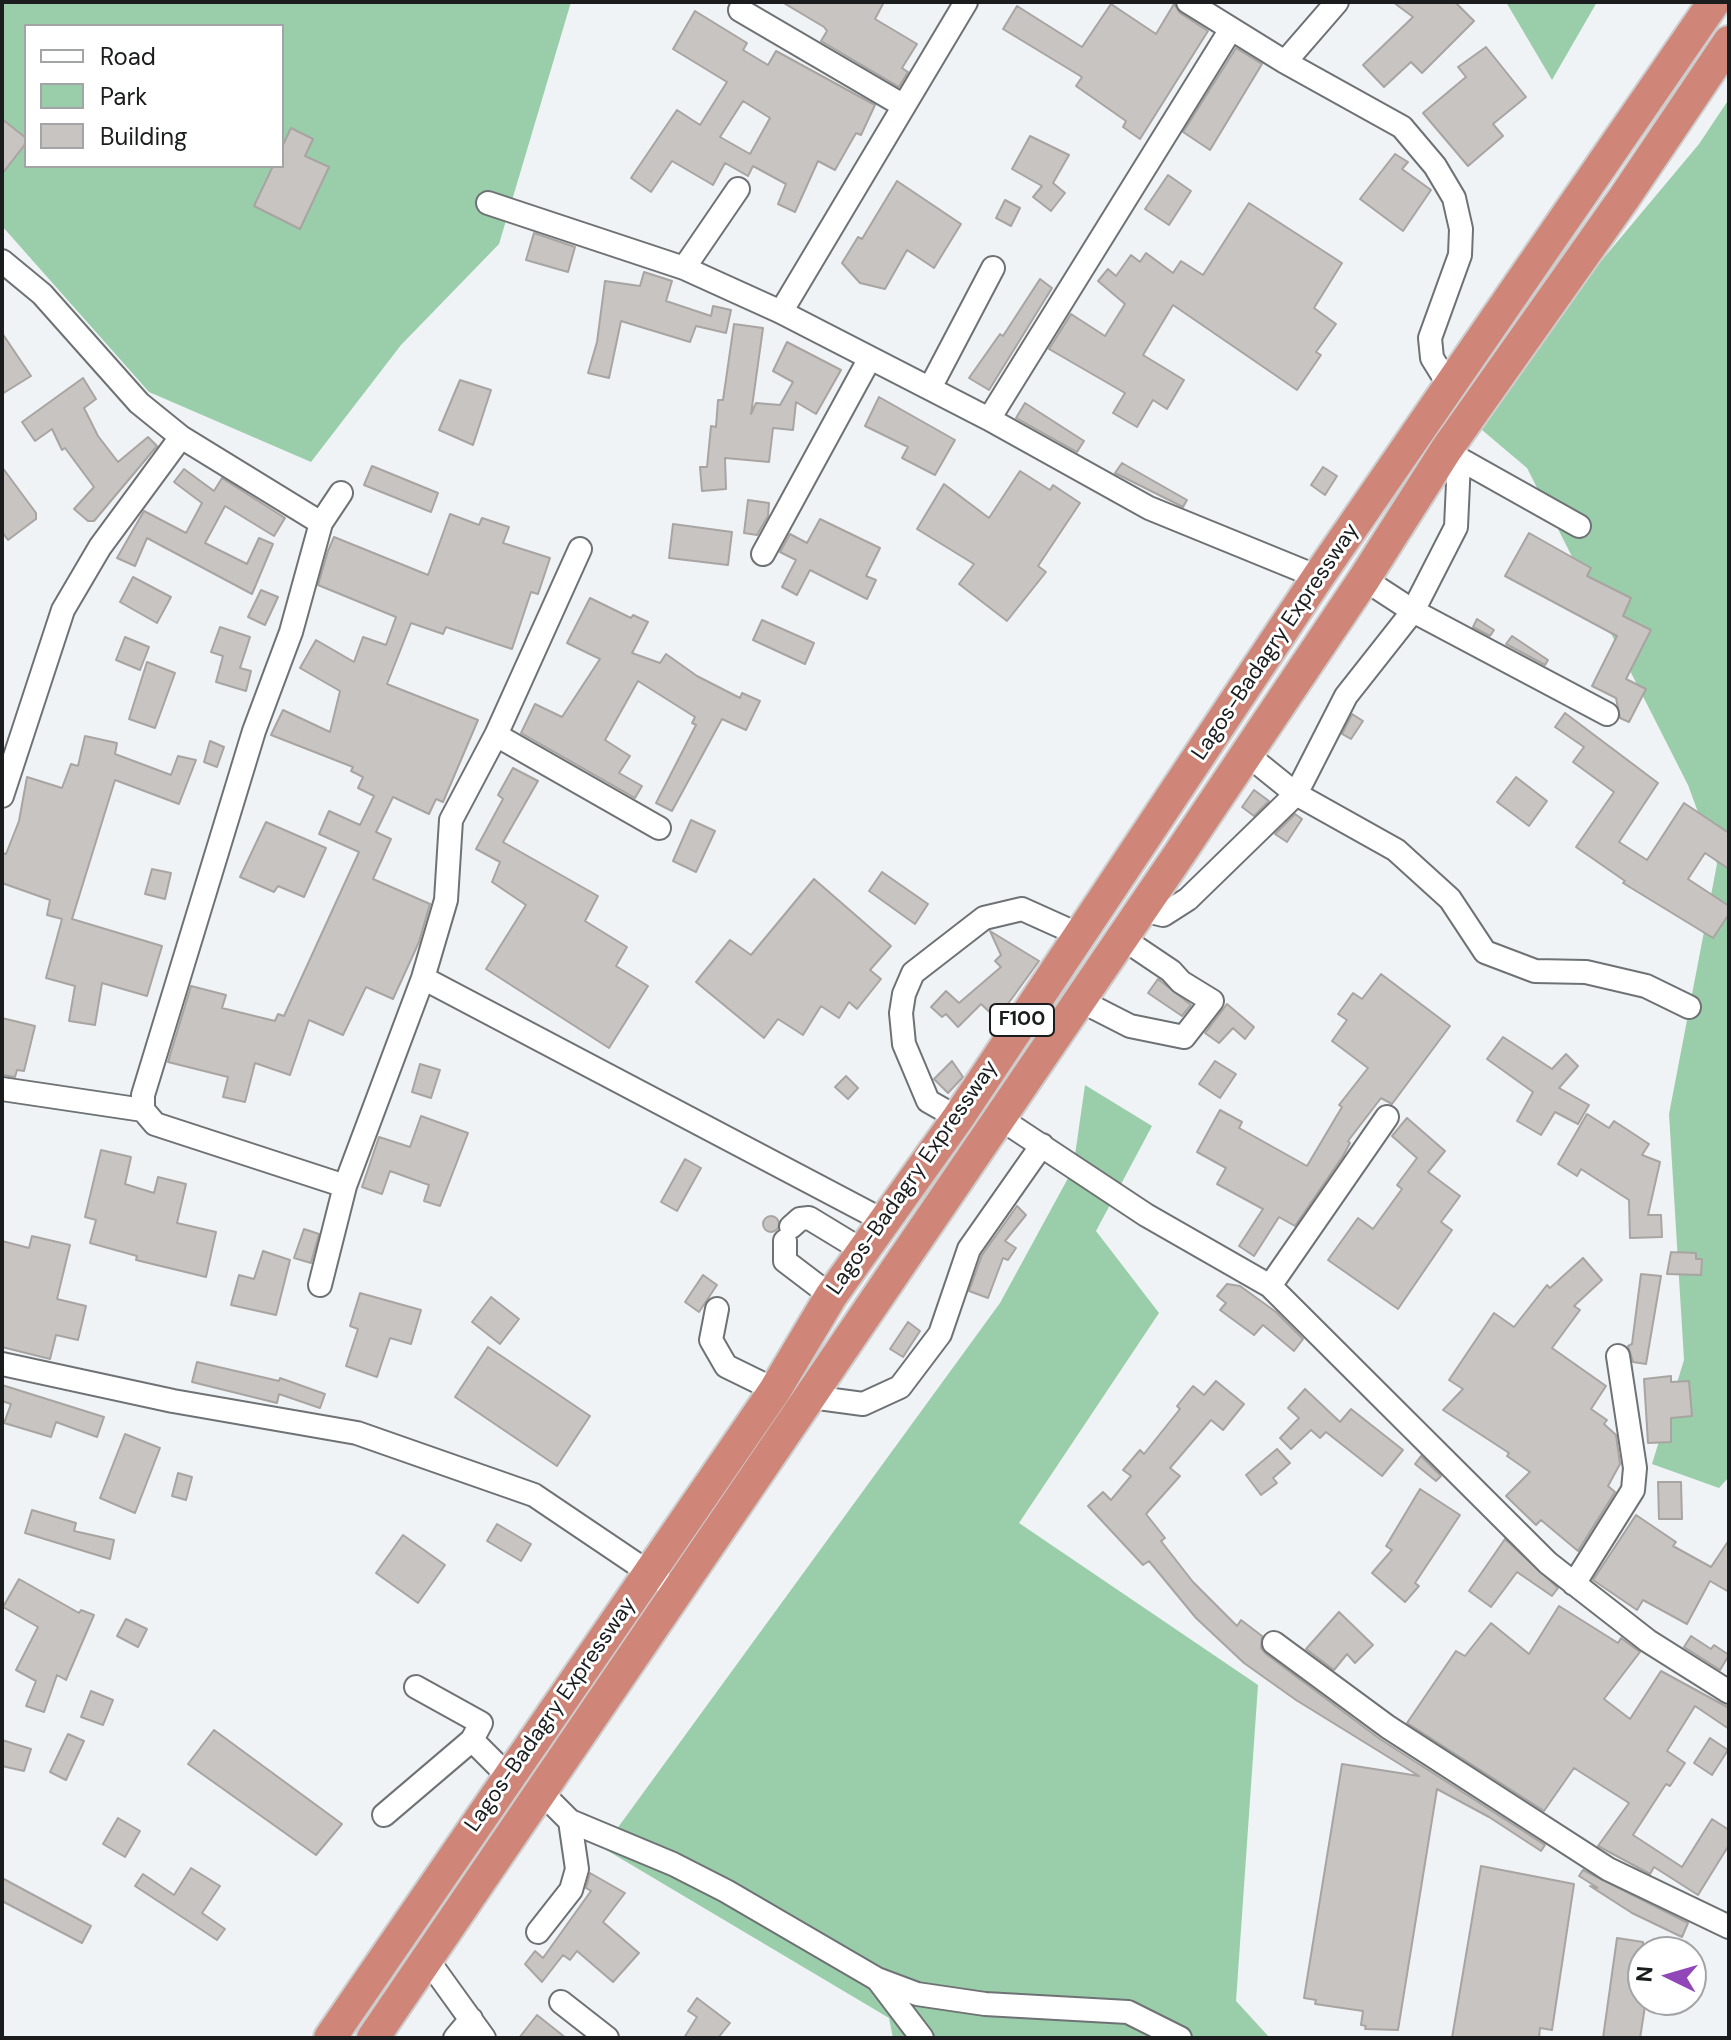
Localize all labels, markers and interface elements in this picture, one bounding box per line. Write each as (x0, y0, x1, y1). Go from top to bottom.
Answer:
legend (24, 24, 284, 168)
text: Road (100, 41, 156, 72)
text: Park (100, 81, 147, 112)
text: Building (100, 121, 187, 152)
street label: Lagos-Badagry Expressway (1187, 518, 1365, 766)
road number: F100 (990, 1004, 1054, 1036)
street label: Lagos-Badagry Expressway (822, 1056, 1004, 1300)
street label: Lagos-Badagry Expressway (460, 1593, 642, 1837)
north arrow (1627, 1936, 1707, 2016)
text: N (1629, 1965, 1660, 1983)

